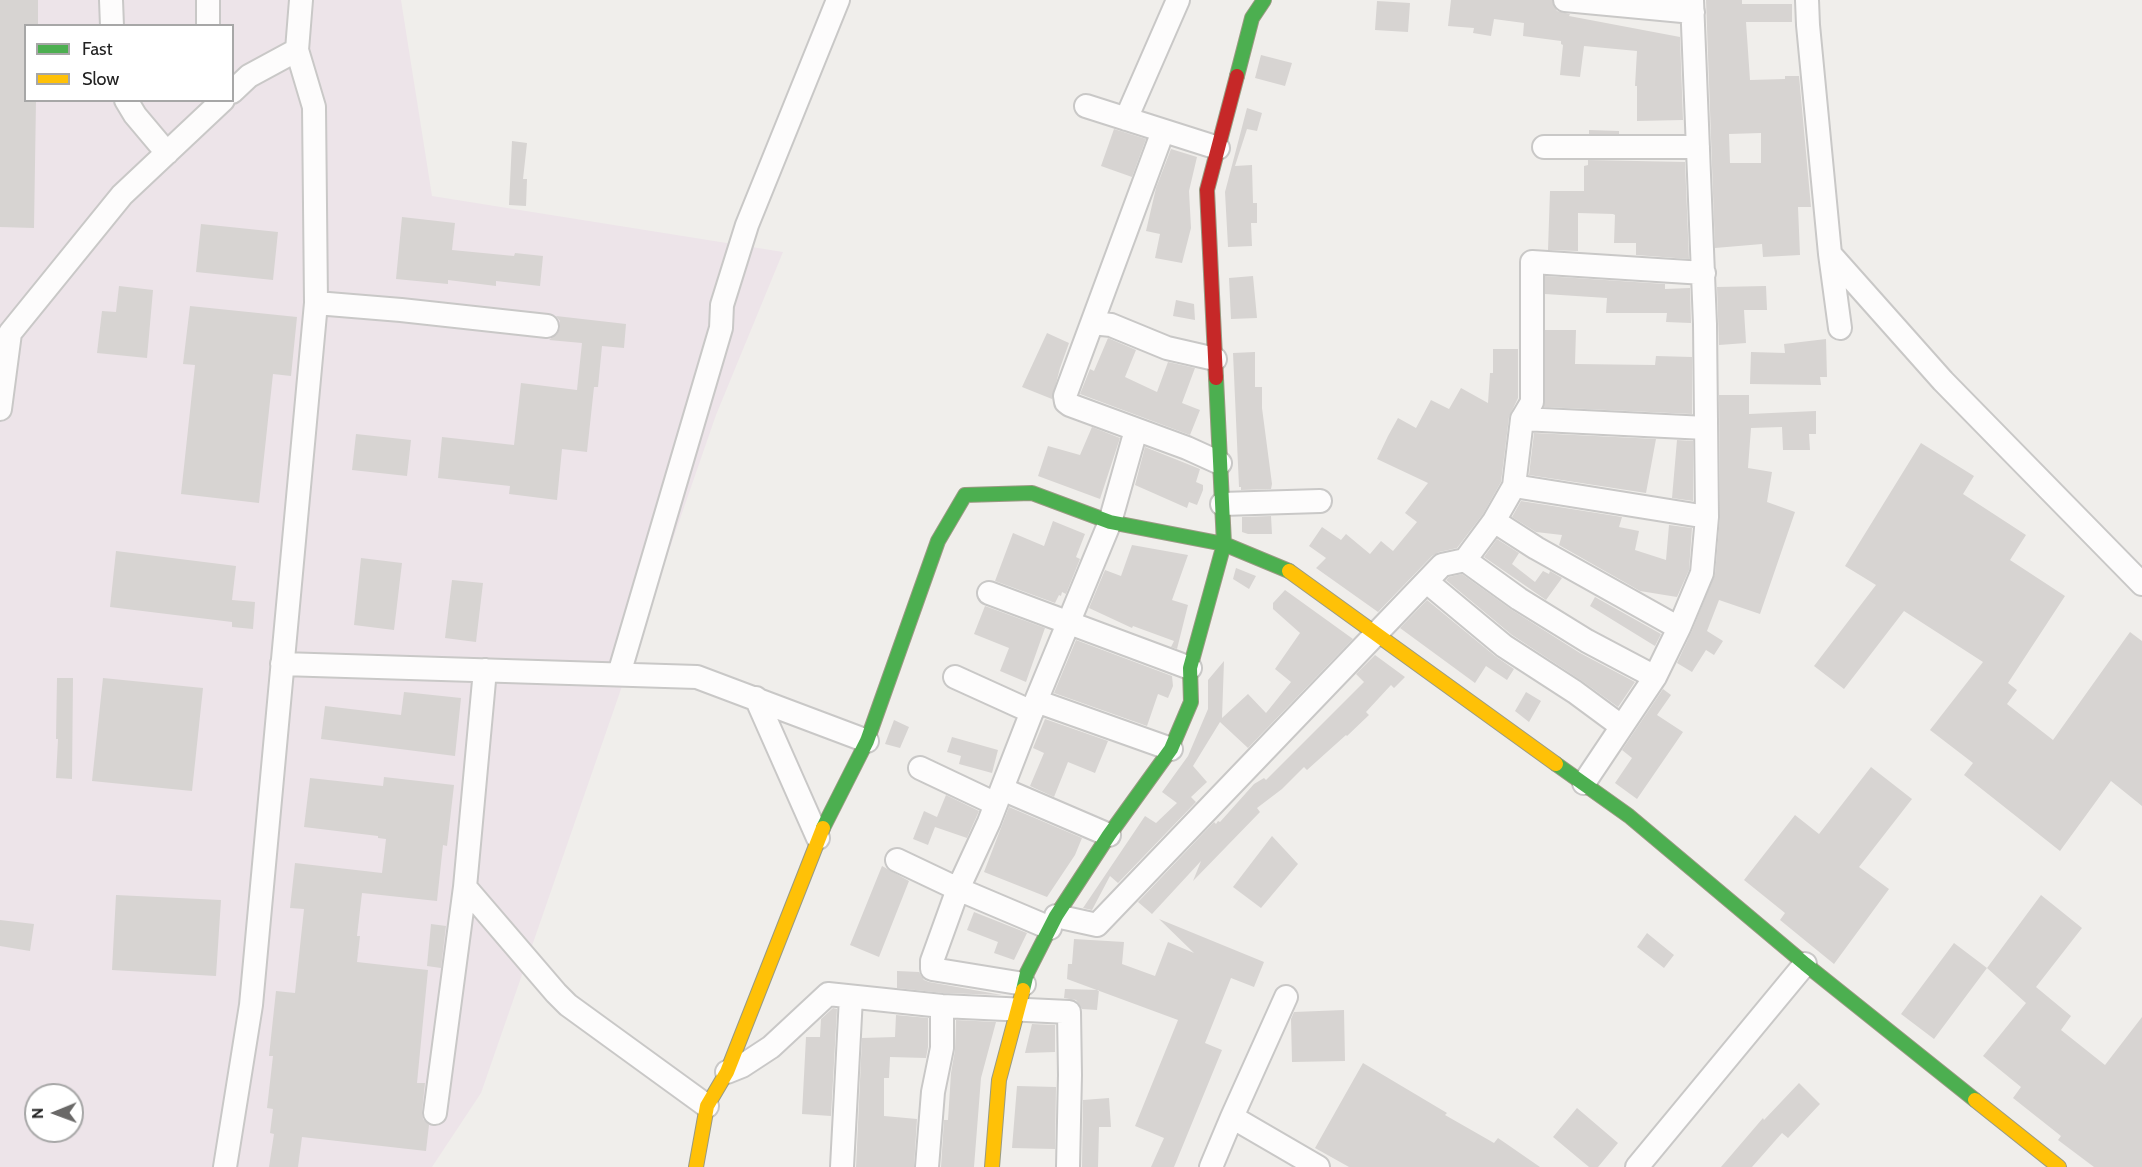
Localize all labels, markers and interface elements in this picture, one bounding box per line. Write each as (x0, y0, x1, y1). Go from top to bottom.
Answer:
legend (24, 24, 234, 102)
text: Fast (82, 38, 113, 60)
text: Slow (82, 68, 119, 90)
north arrow (24, 1083, 84, 1143)
text: N (28, 1107, 47, 1119)

